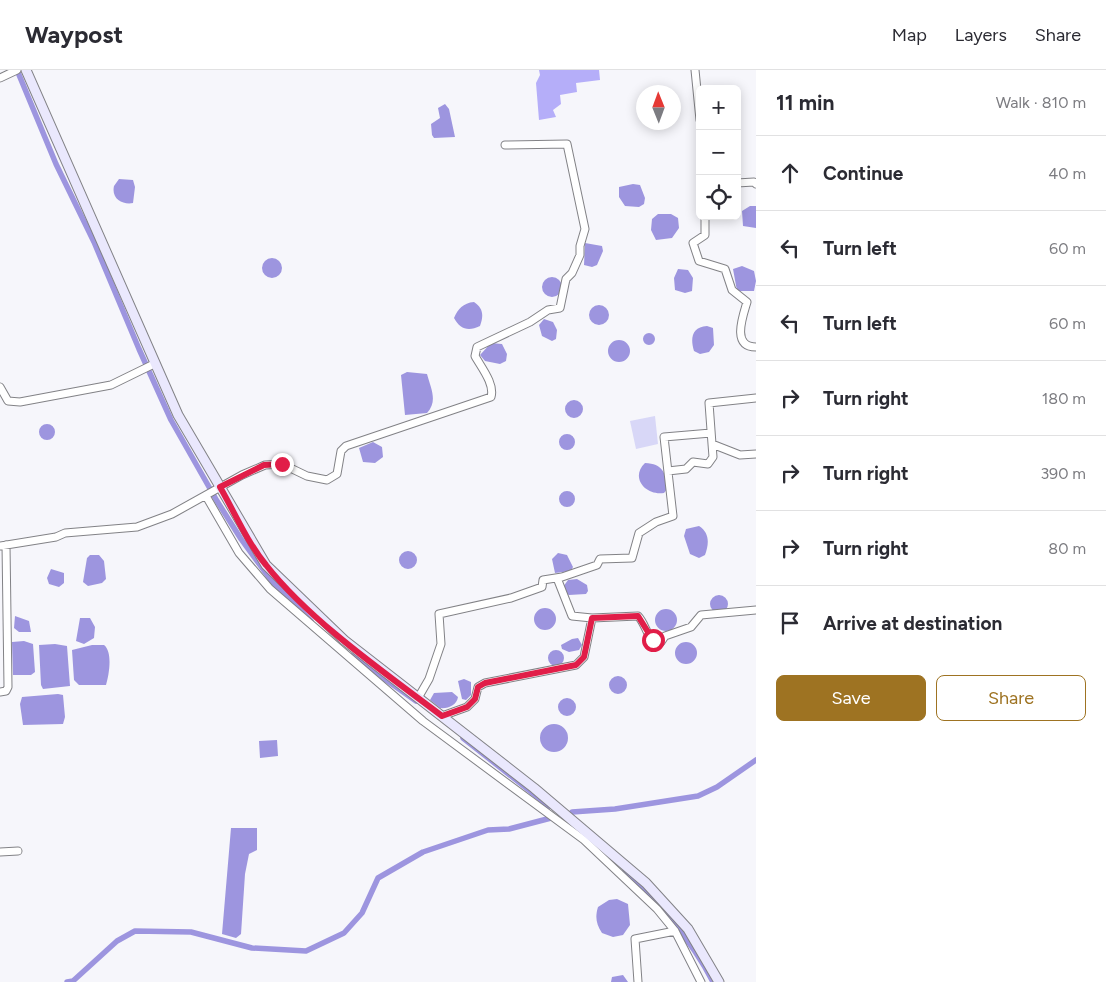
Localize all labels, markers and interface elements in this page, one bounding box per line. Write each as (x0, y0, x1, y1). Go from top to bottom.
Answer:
text: Waypost (25, 20, 123, 49)
text: Map (892, 24, 927, 46)
text: Layers (955, 24, 1007, 46)
text: Share (1035, 24, 1081, 46)
north arrow (636, 85, 681, 130)
map controls (696, 85, 741, 220)
button: + (696, 85, 741, 130)
text: 11 min (776, 90, 834, 115)
text: Walk · 810 m (996, 93, 1086, 112)
button: − (696, 130, 741, 175)
icon: ahead (776, 159, 804, 187)
text: Continue (823, 162, 903, 185)
text: 40 m (1048, 164, 1086, 183)
button: locate (696, 175, 741, 220)
icon: left (776, 234, 804, 262)
text: Turn left (823, 237, 897, 260)
text: 60 m (1049, 239, 1086, 258)
icon: left (776, 309, 804, 337)
text: Turn left (823, 312, 897, 335)
text: 60 m (1049, 314, 1086, 333)
icon: right (776, 384, 804, 412)
text: Turn right (823, 387, 909, 410)
text: 180 m (1042, 389, 1086, 408)
route end (271, 453, 294, 476)
icon: right (776, 459, 804, 487)
text: Turn right (823, 462, 909, 485)
text: 390 m (1040, 464, 1086, 483)
icon: right (776, 534, 804, 562)
text: Turn right (823, 537, 909, 560)
text: 80 m (1048, 539, 1086, 558)
icon: arrive (776, 609, 804, 637)
text: Arrive at destination (823, 612, 1002, 635)
route start (642, 629, 665, 652)
button: Save (776, 675, 926, 721)
button: Share (936, 675, 1086, 721)

